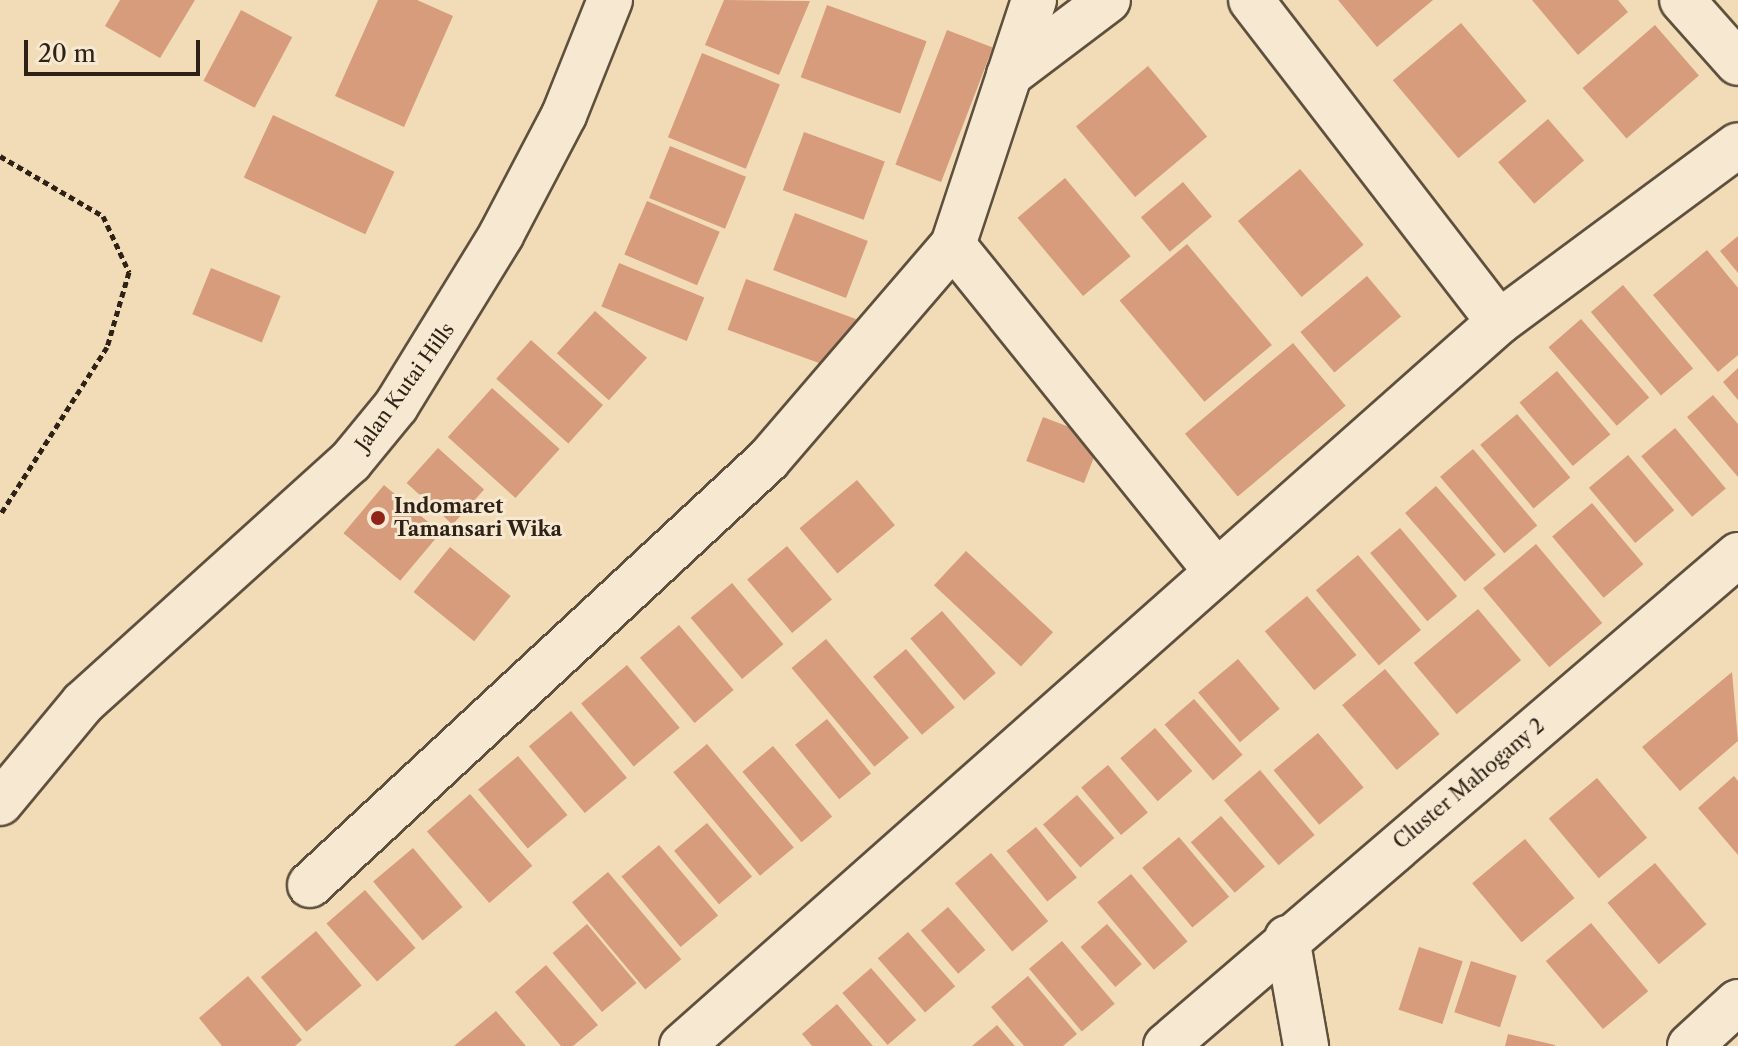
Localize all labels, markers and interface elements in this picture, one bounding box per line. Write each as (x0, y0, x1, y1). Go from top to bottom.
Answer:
scale bar (28, 24, 204, 74)
text: 20 m (38, 39, 96, 68)
street label: Jalan Kutai Hills (350, 318, 460, 456)
place label: Indomaret Tamansari Wika (394, 494, 563, 541)
marker: Indomaret Tamansari Wika (369, 509, 387, 527)
street label: Cluster Mahogany 2 (1388, 714, 1550, 854)

